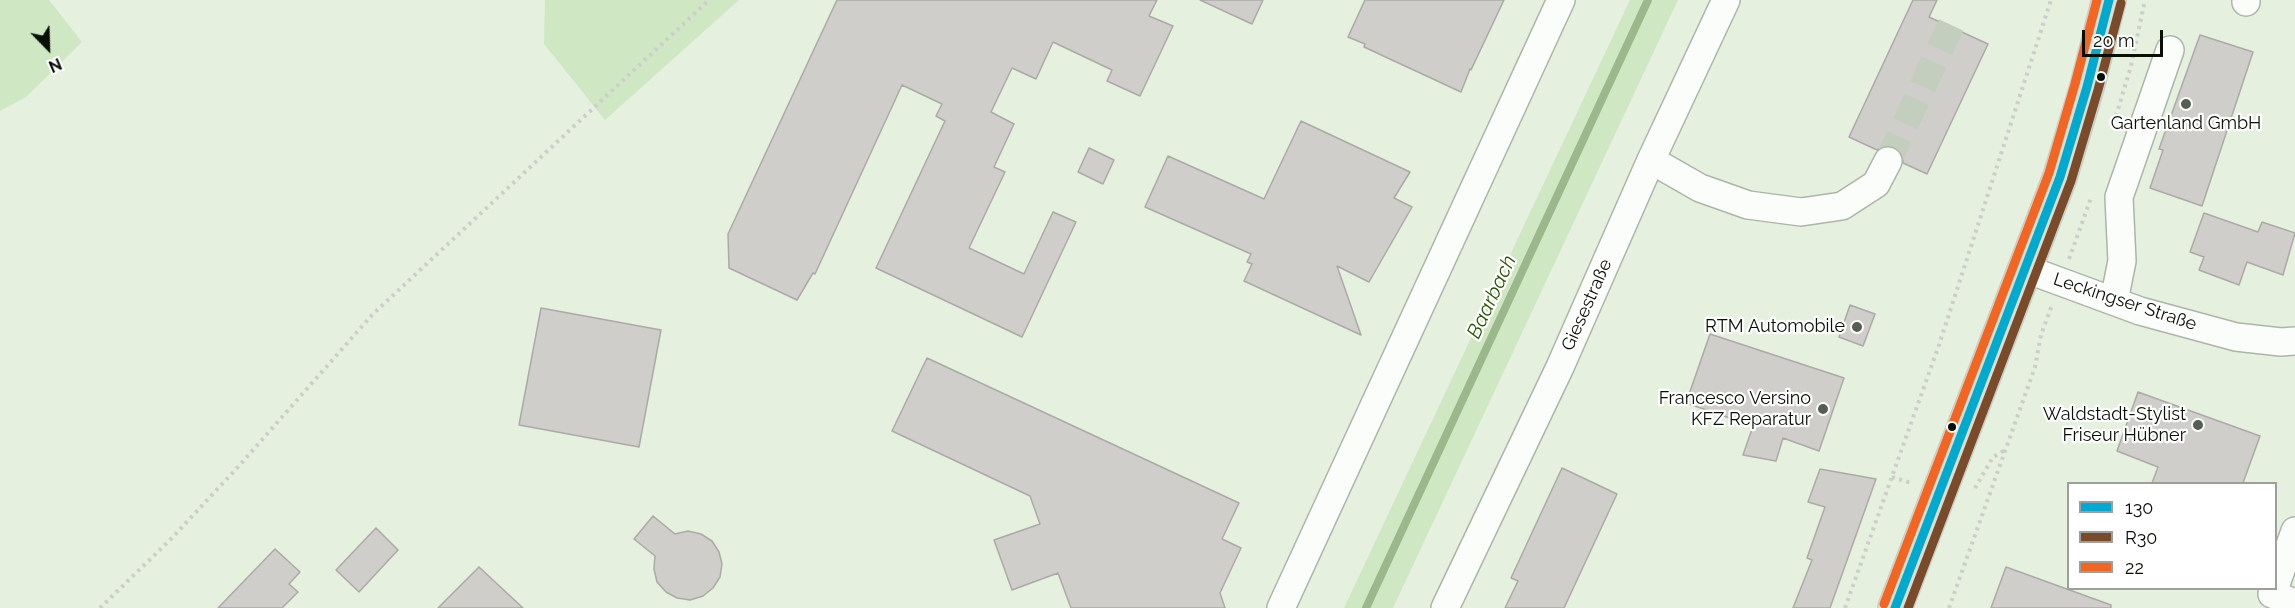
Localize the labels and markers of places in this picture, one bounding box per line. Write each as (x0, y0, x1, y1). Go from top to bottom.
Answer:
unlabelled marker (2095, 71, 2107, 83)
marker: Gartenland GmbH (2179, 97, 2193, 111)
place label: Gartenland GmbH (2111, 113, 2261, 135)
place label: RTM Automobile (1705, 316, 1845, 338)
marker: RTM Automobile (1850, 320, 1864, 334)
place label: Francesco Versino KFZ Reparatur (1659, 388, 1811, 430)
marker: Francesco Versino KFZ Reparatur (1816, 402, 1830, 416)
place label: Waldstadt-Stylist Friseur Hübner (2043, 404, 2186, 446)
marker: Waldstadt-Stylist Friseur Hübner (2191, 418, 2205, 432)
unlabelled marker (1946, 421, 1958, 433)

